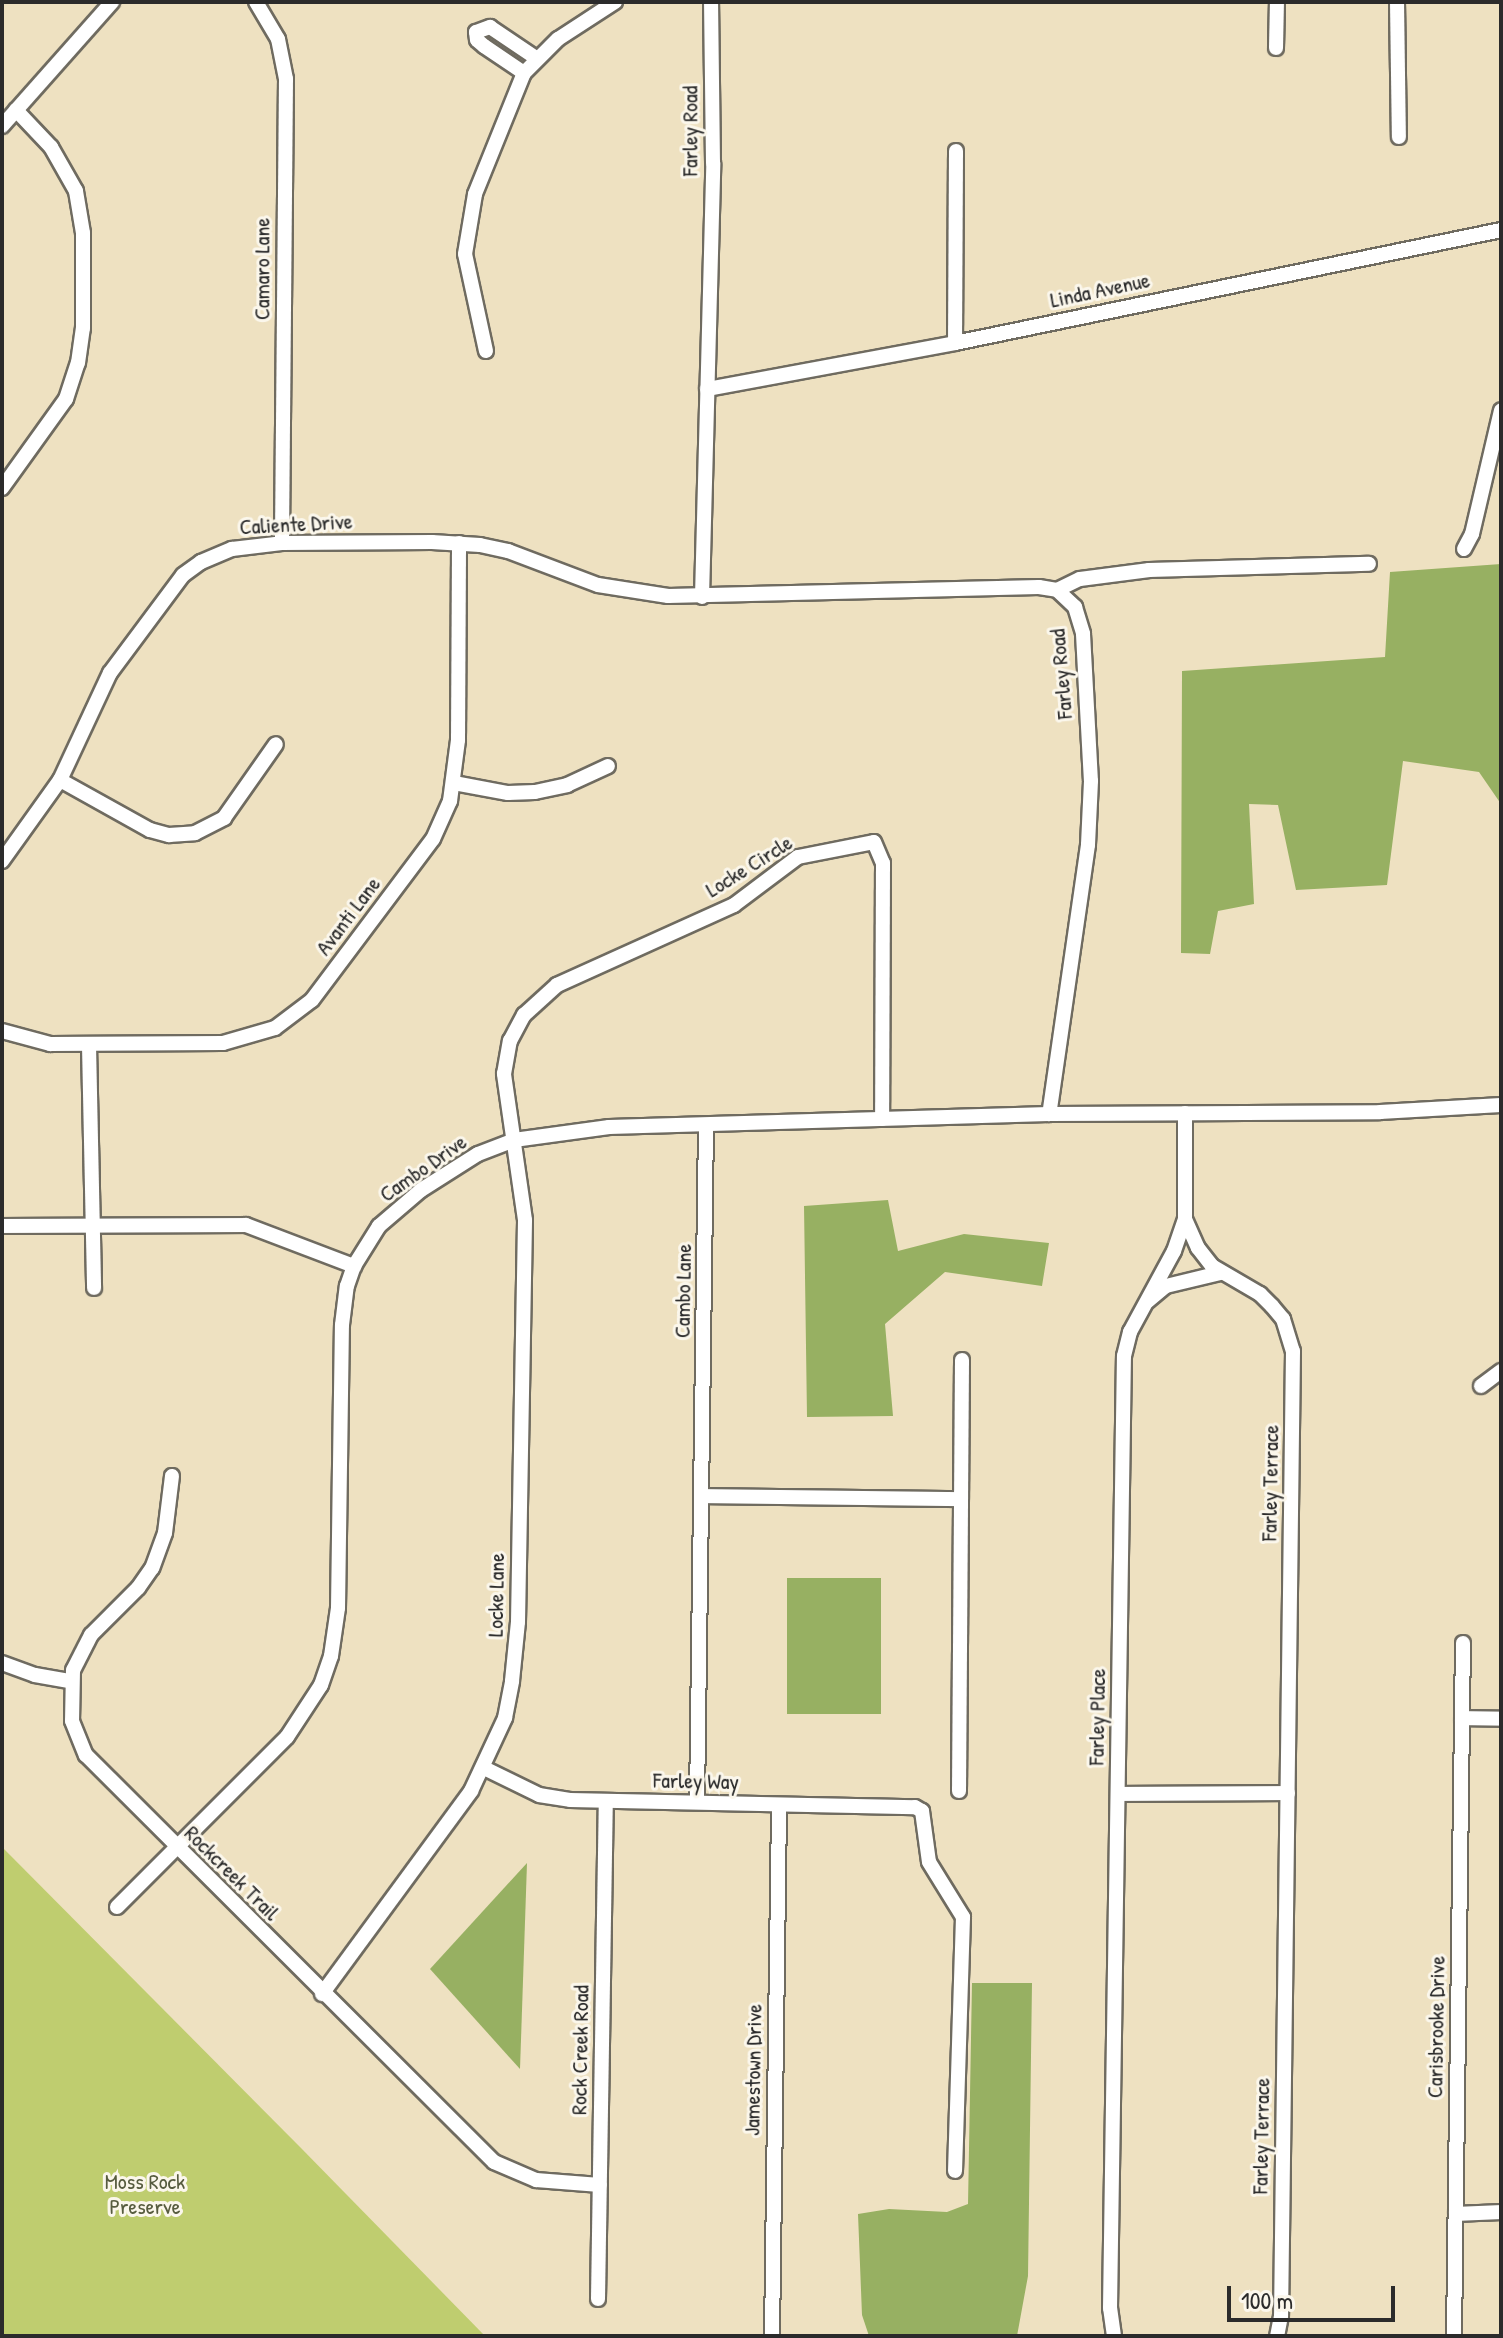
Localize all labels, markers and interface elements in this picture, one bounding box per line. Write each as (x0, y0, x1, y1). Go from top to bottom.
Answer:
street label: Farley Road (677, 86, 703, 176)
street label: Camaro Lane (249, 218, 275, 320)
street label: Linda Avenue (1048, 267, 1152, 313)
street label: Caliente Drive (239, 508, 353, 540)
street label: Farley Road (1044, 628, 1078, 720)
street label: Locke Circle (701, 829, 797, 903)
street label: Avanti Lane (310, 872, 386, 960)
street label: Cambo Drive (374, 1128, 472, 1208)
street label: Cambo Lane (669, 1244, 697, 1338)
street label: Farley Terrace (1256, 1425, 1284, 1541)
street label: Locke Lane (482, 1553, 510, 1637)
street label: Farley Place (1083, 1668, 1111, 1766)
street label: Farley Way (653, 1767, 739, 1795)
street label: Rockcreek Trail (179, 1820, 285, 1926)
street label: Carisbrooke Drive (1422, 1956, 1450, 2098)
street label: Rock Creek Road (566, 1985, 594, 2115)
street label: Jamestown Drive (739, 2004, 767, 2136)
street label: Farley Terrace (1247, 2078, 1275, 2194)
park label: Moss Rock Preserve (105, 2168, 185, 2220)
scale bar (1231, 2270, 1399, 2320)
text: 100 m (1241, 2284, 1293, 2316)

